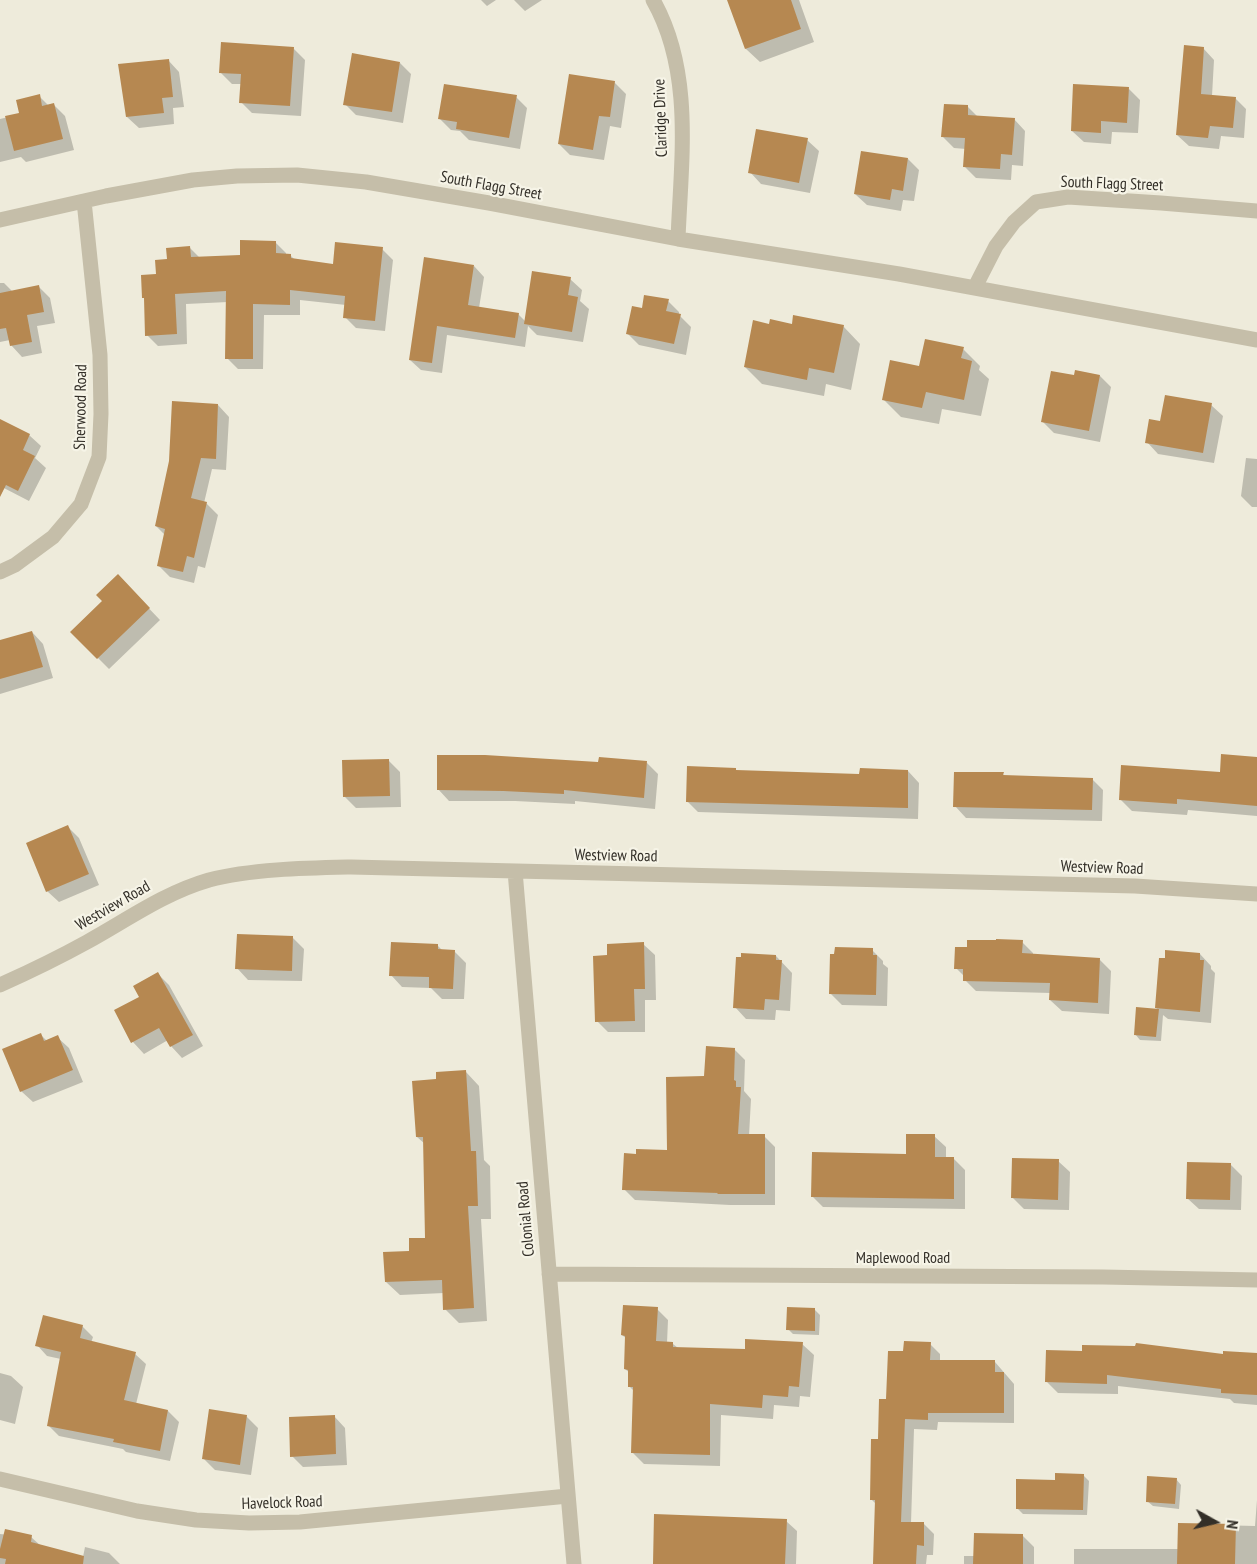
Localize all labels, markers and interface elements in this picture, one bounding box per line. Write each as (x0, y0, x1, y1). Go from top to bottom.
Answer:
street label: Claridge Drive (650, 79, 672, 157)
street label: South Flagg Street (439, 168, 543, 204)
street label: South Flagg Street (1060, 173, 1164, 195)
street label: Sherwood Road (71, 364, 91, 450)
street label: Westview Road (574, 846, 658, 866)
street label: Westview Road (1060, 857, 1144, 879)
street label: Westview Road (72, 877, 154, 935)
street label: Colonial Road (513, 1180, 539, 1258)
street label: Maplewood Road (856, 1248, 950, 1268)
street label: Havelock Road (241, 1492, 323, 1514)
north arrow (1185, 1492, 1245, 1552)
text: N (1222, 1519, 1243, 1530)

